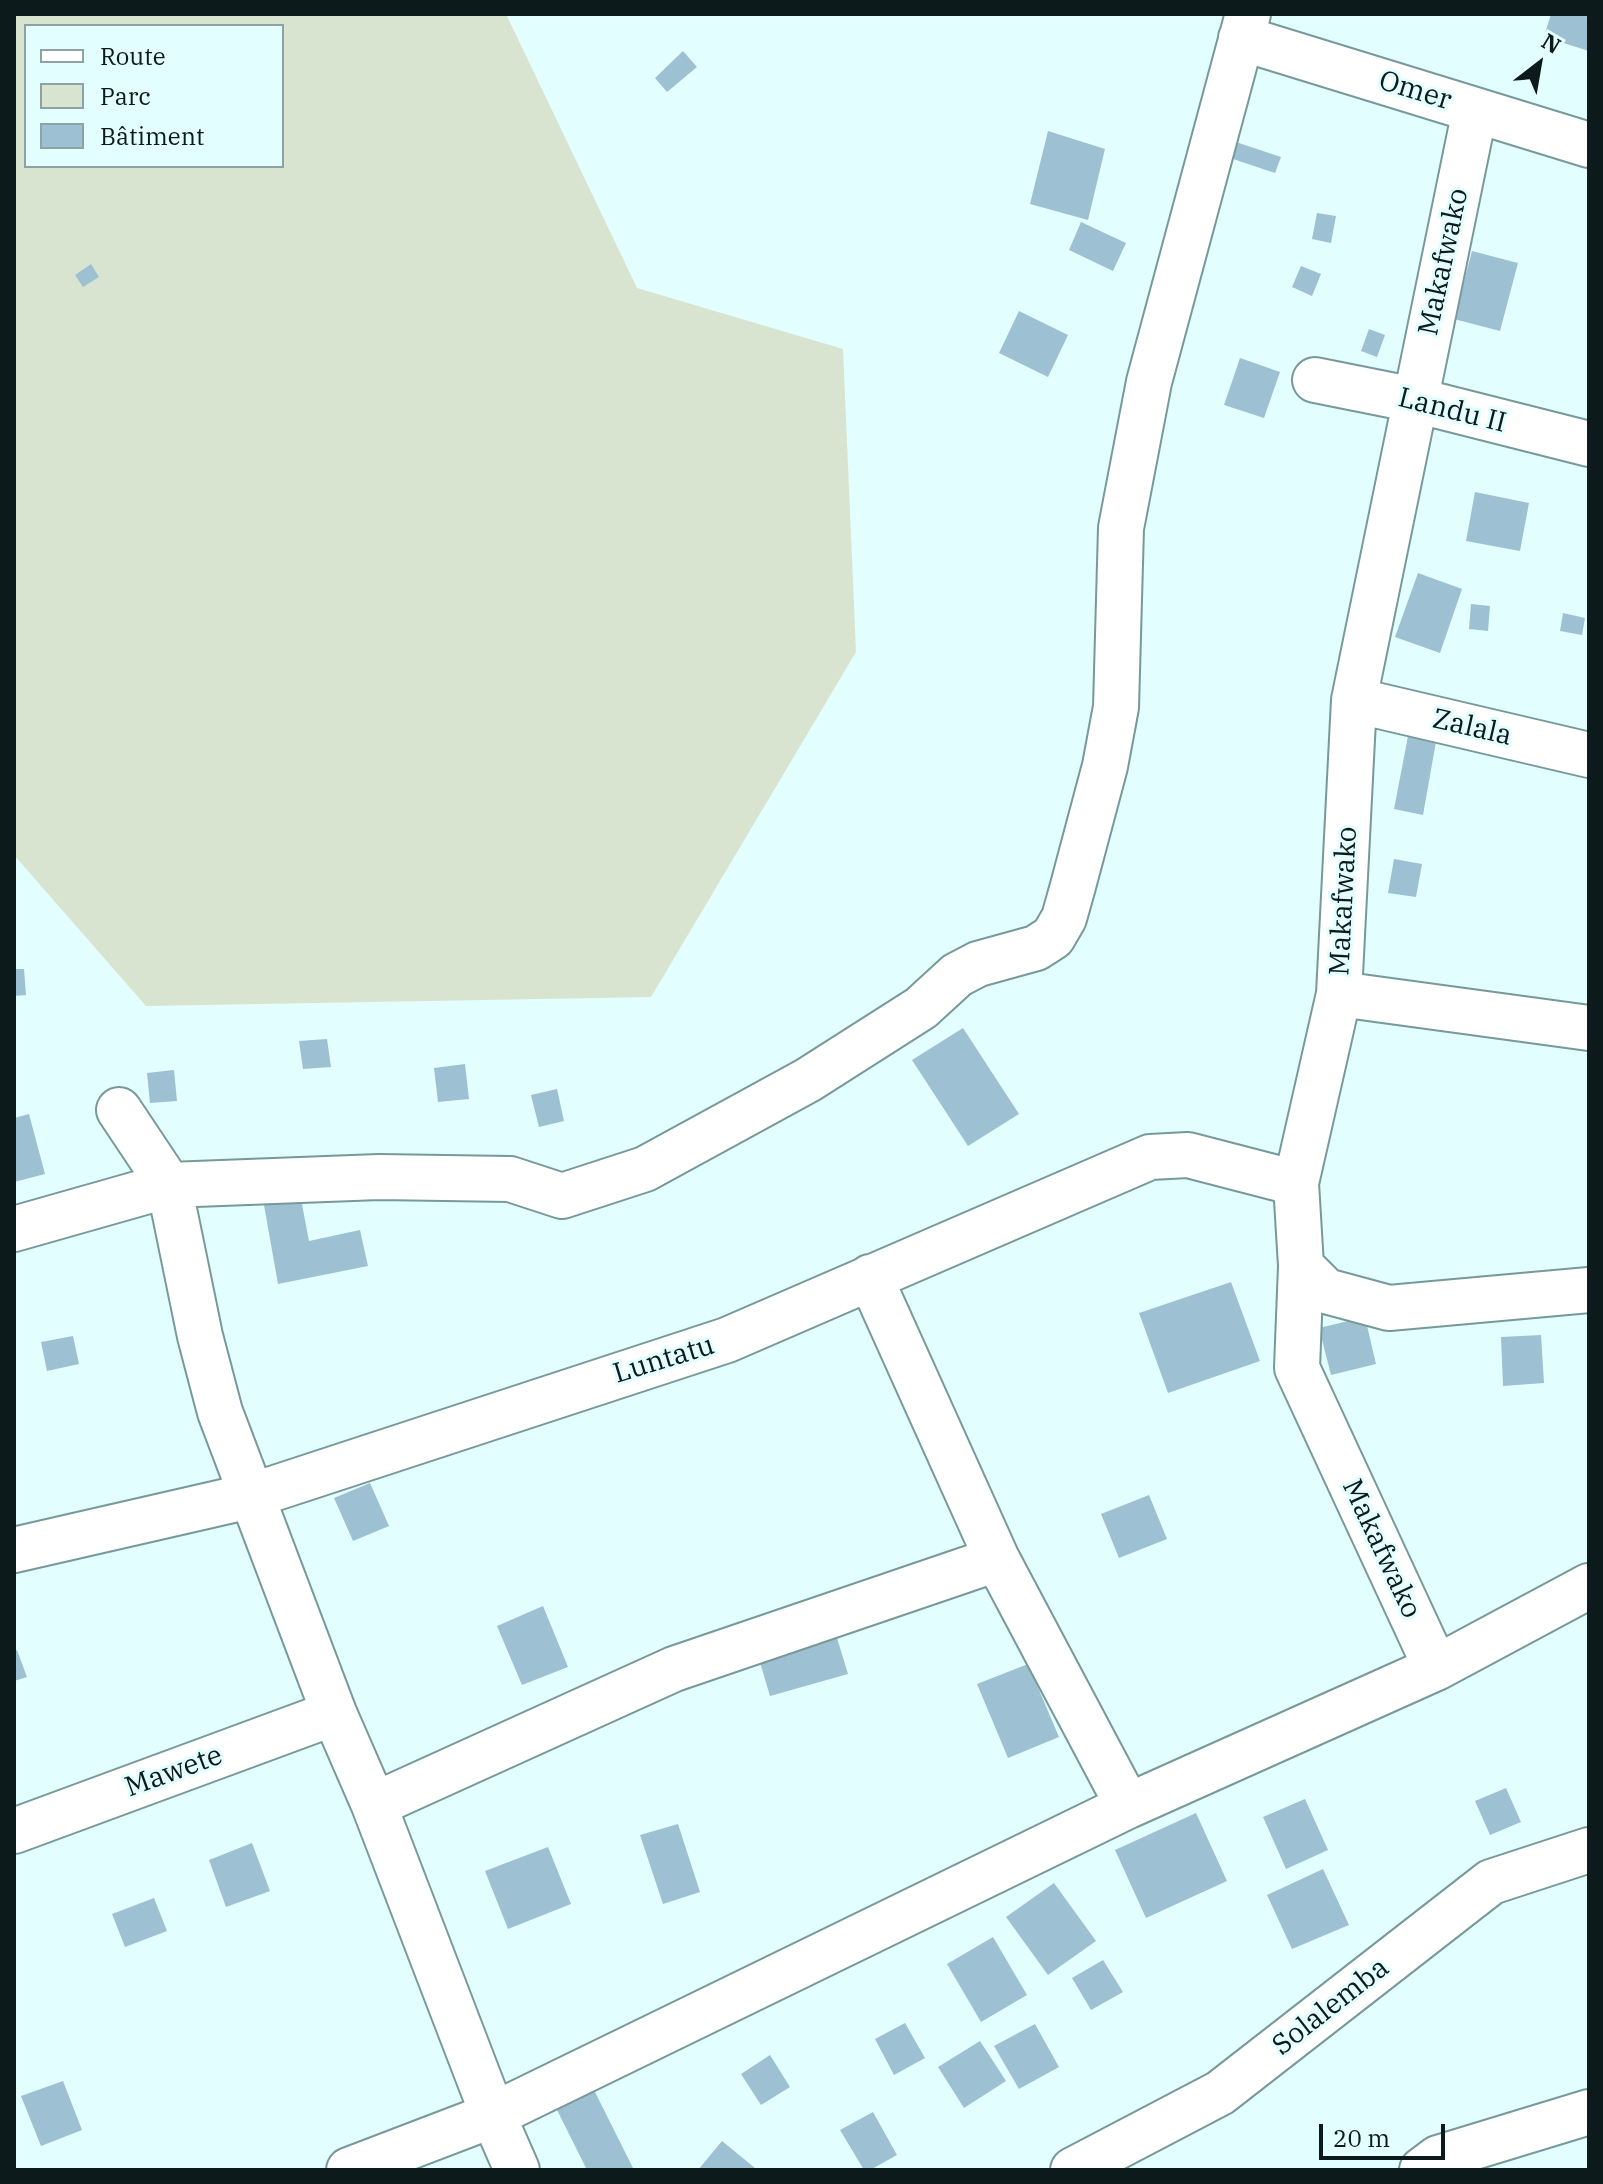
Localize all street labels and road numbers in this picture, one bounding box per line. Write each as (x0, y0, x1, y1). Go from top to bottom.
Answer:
street label: Omer (1375, 64, 1455, 118)
street label: Makafwako (1412, 185, 1476, 339)
street label: Landu II (1395, 381, 1509, 441)
street label: Zalala (1429, 703, 1515, 753)
street label: Makafwako (1323, 826, 1365, 976)
street label: Luntatu (610, 1329, 718, 1391)
street label: Makafwako (1334, 1474, 1428, 1624)
street label: Mawete (121, 1739, 227, 1805)
street label: Solalemba (1266, 1951, 1396, 2063)

